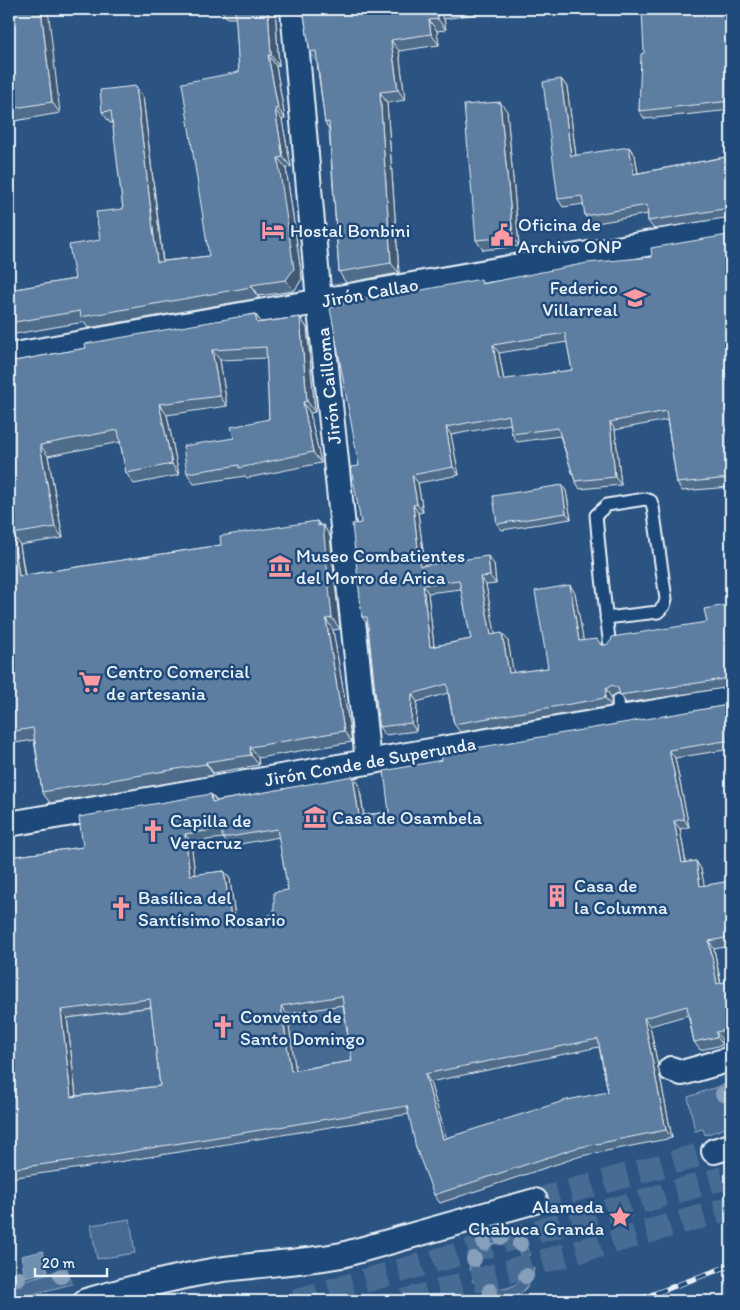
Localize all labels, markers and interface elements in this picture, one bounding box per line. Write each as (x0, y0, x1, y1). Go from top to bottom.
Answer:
place label: Oficina de Archivo ONP (518, 213, 622, 258)
hotel icon: Hostal Bonbini (260, 217, 286, 243)
place label: Hostal Bonbini (290, 219, 410, 242)
public building icon: Oficina de Archivo ONP (489, 222, 515, 248)
street label: Jirón Callao (320, 273, 420, 312)
place label: Federico Villarreal (542, 276, 619, 321)
school or university icon: Federico Villarreal (622, 285, 648, 311)
street label: Jirón Cailloma (311, 326, 346, 446)
place label: Museo Combatientes del Morro de Arica (296, 544, 465, 589)
museum icon: Museo Combatientes del Morro de Arica (267, 553, 293, 579)
place label: Centro Comercial de artesania (106, 660, 250, 705)
supermarket icon: Centro Comercial de artesania (77, 669, 103, 695)
street label: Jirón Conde de Superunda (263, 732, 477, 791)
museum icon: Casa de Osambela (302, 804, 328, 830)
place label: Casa de Osambela (332, 806, 482, 829)
place label: Capilla de Veracruz (170, 809, 251, 854)
church icon: Capilla de Veracruz (140, 818, 166, 844)
place label: Casa de la Columna (574, 874, 668, 919)
building icon: Casa de la Columna (544, 883, 570, 909)
place label: Basílica del Santísimo Rosario (138, 886, 286, 931)
church icon: Basílica del Santísimo Rosario (108, 895, 134, 921)
place label: Convento de Santo Domingo (240, 1005, 365, 1050)
church icon: Convento de Santo Domingo (210, 1014, 236, 1040)
place label: Alameda Chabuca Granda (468, 1195, 604, 1240)
place icon: Alameda Chabuca Granda (607, 1204, 633, 1230)
scale bar (35, 1245, 108, 1277)
text: 20 m (42, 1254, 76, 1272)

